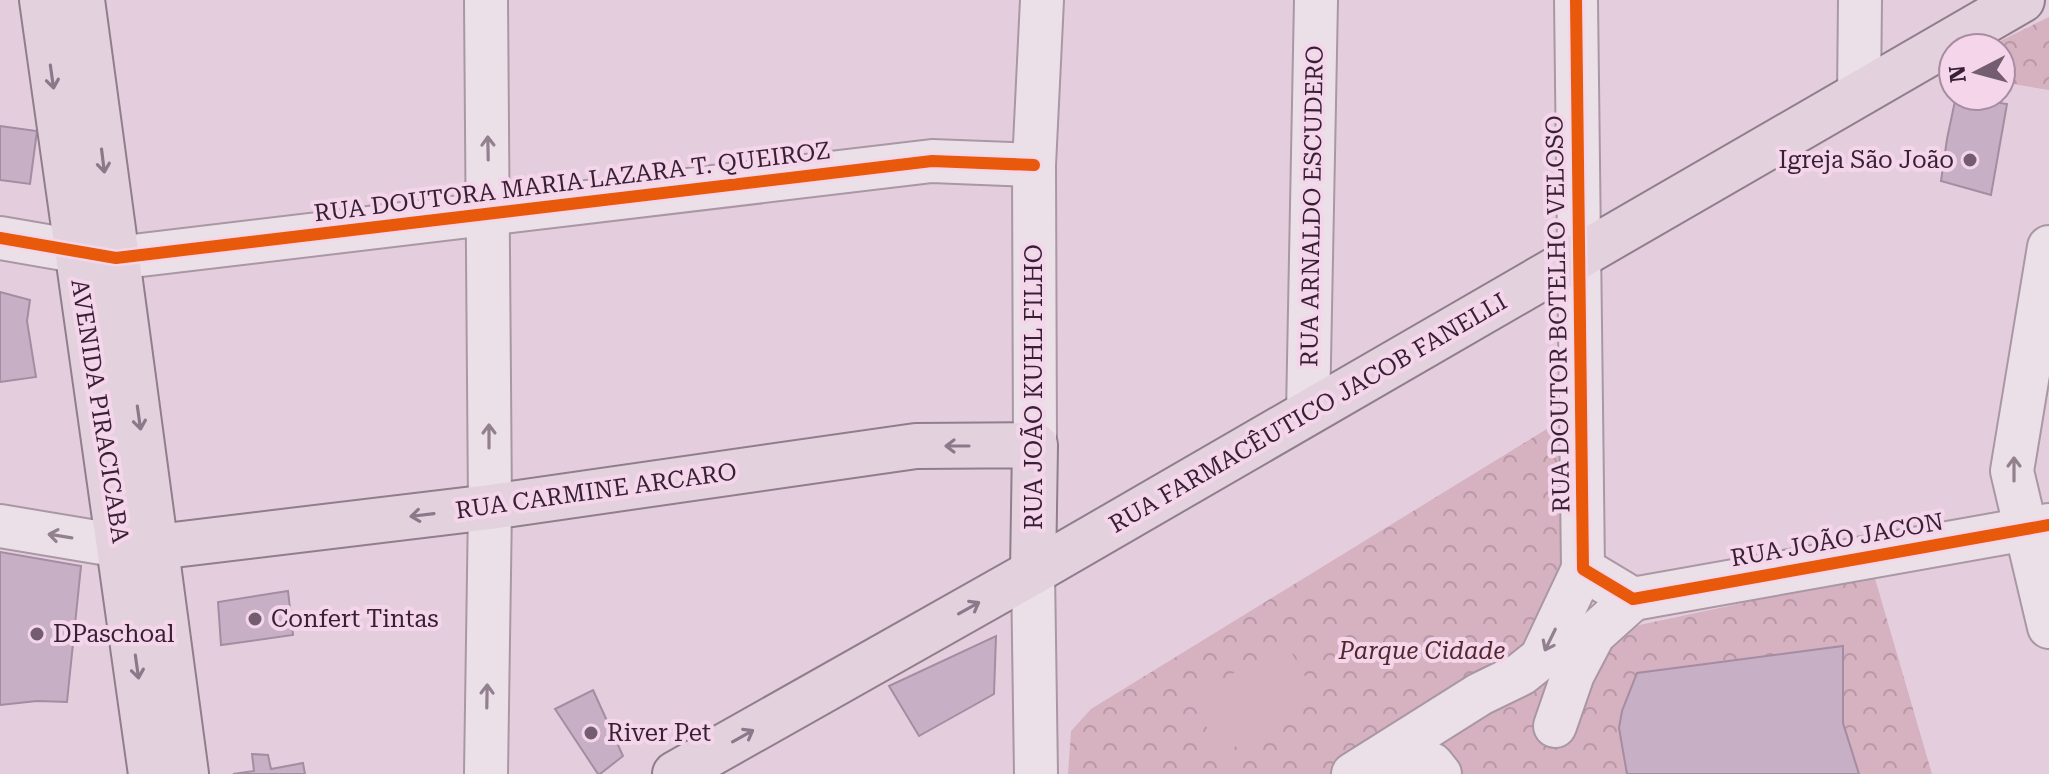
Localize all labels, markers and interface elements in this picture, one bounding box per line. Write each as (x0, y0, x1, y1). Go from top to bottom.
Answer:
north arrow (1937, 32, 2017, 112)
street label: RUA ARNALDO ESCUDERO (1295, 45, 1329, 367)
one-way arrow (45, 64, 60, 89)
text: N (1944, 64, 1971, 84)
street label: RUA DOUTOR BOTELHO VELOSO (1541, 115, 1575, 513)
one-way arrow (480, 135, 496, 162)
street label: RUA DOUTORA MARIA LAZARA T. QUEIROZ (312, 136, 832, 228)
place label: Igreja São João (1779, 146, 1954, 174)
one-way arrow (96, 148, 111, 173)
marker: Igreja São João (1961, 151, 1979, 169)
street label: RUA JOÃO KUHL FILHO (1019, 244, 1048, 530)
street label: AVENIDA PIRACICABA (65, 277, 135, 545)
street label: RUA FARMACÊUTICO JACOB FANELLI (1104, 286, 1512, 539)
one-way arrow (132, 405, 147, 430)
one-way arrow (481, 423, 497, 450)
one-way arrow (944, 438, 971, 454)
one-way arrow (2006, 456, 2022, 483)
street label: RUA CARMINE ARCARO (454, 457, 738, 525)
street label: RUA JOÃO JACON (1728, 507, 1946, 573)
one-way arrow (410, 508, 435, 523)
one-way arrow (48, 528, 73, 543)
one-way arrow (957, 600, 981, 615)
place label: Confert Tintas (271, 605, 439, 633)
marker: Confert Tintas (246, 610, 264, 628)
place label: DPaschoal (53, 620, 174, 648)
marker: DPaschoal (28, 625, 46, 643)
one-way arrow (1542, 627, 1557, 651)
park label: Parque Cidade (1338, 637, 1505, 665)
one-way arrow (130, 654, 145, 679)
one-way arrow (480, 683, 495, 710)
place label: River Pet (607, 719, 711, 747)
marker: River Pet (582, 724, 600, 742)
one-way arrow (731, 728, 754, 744)

